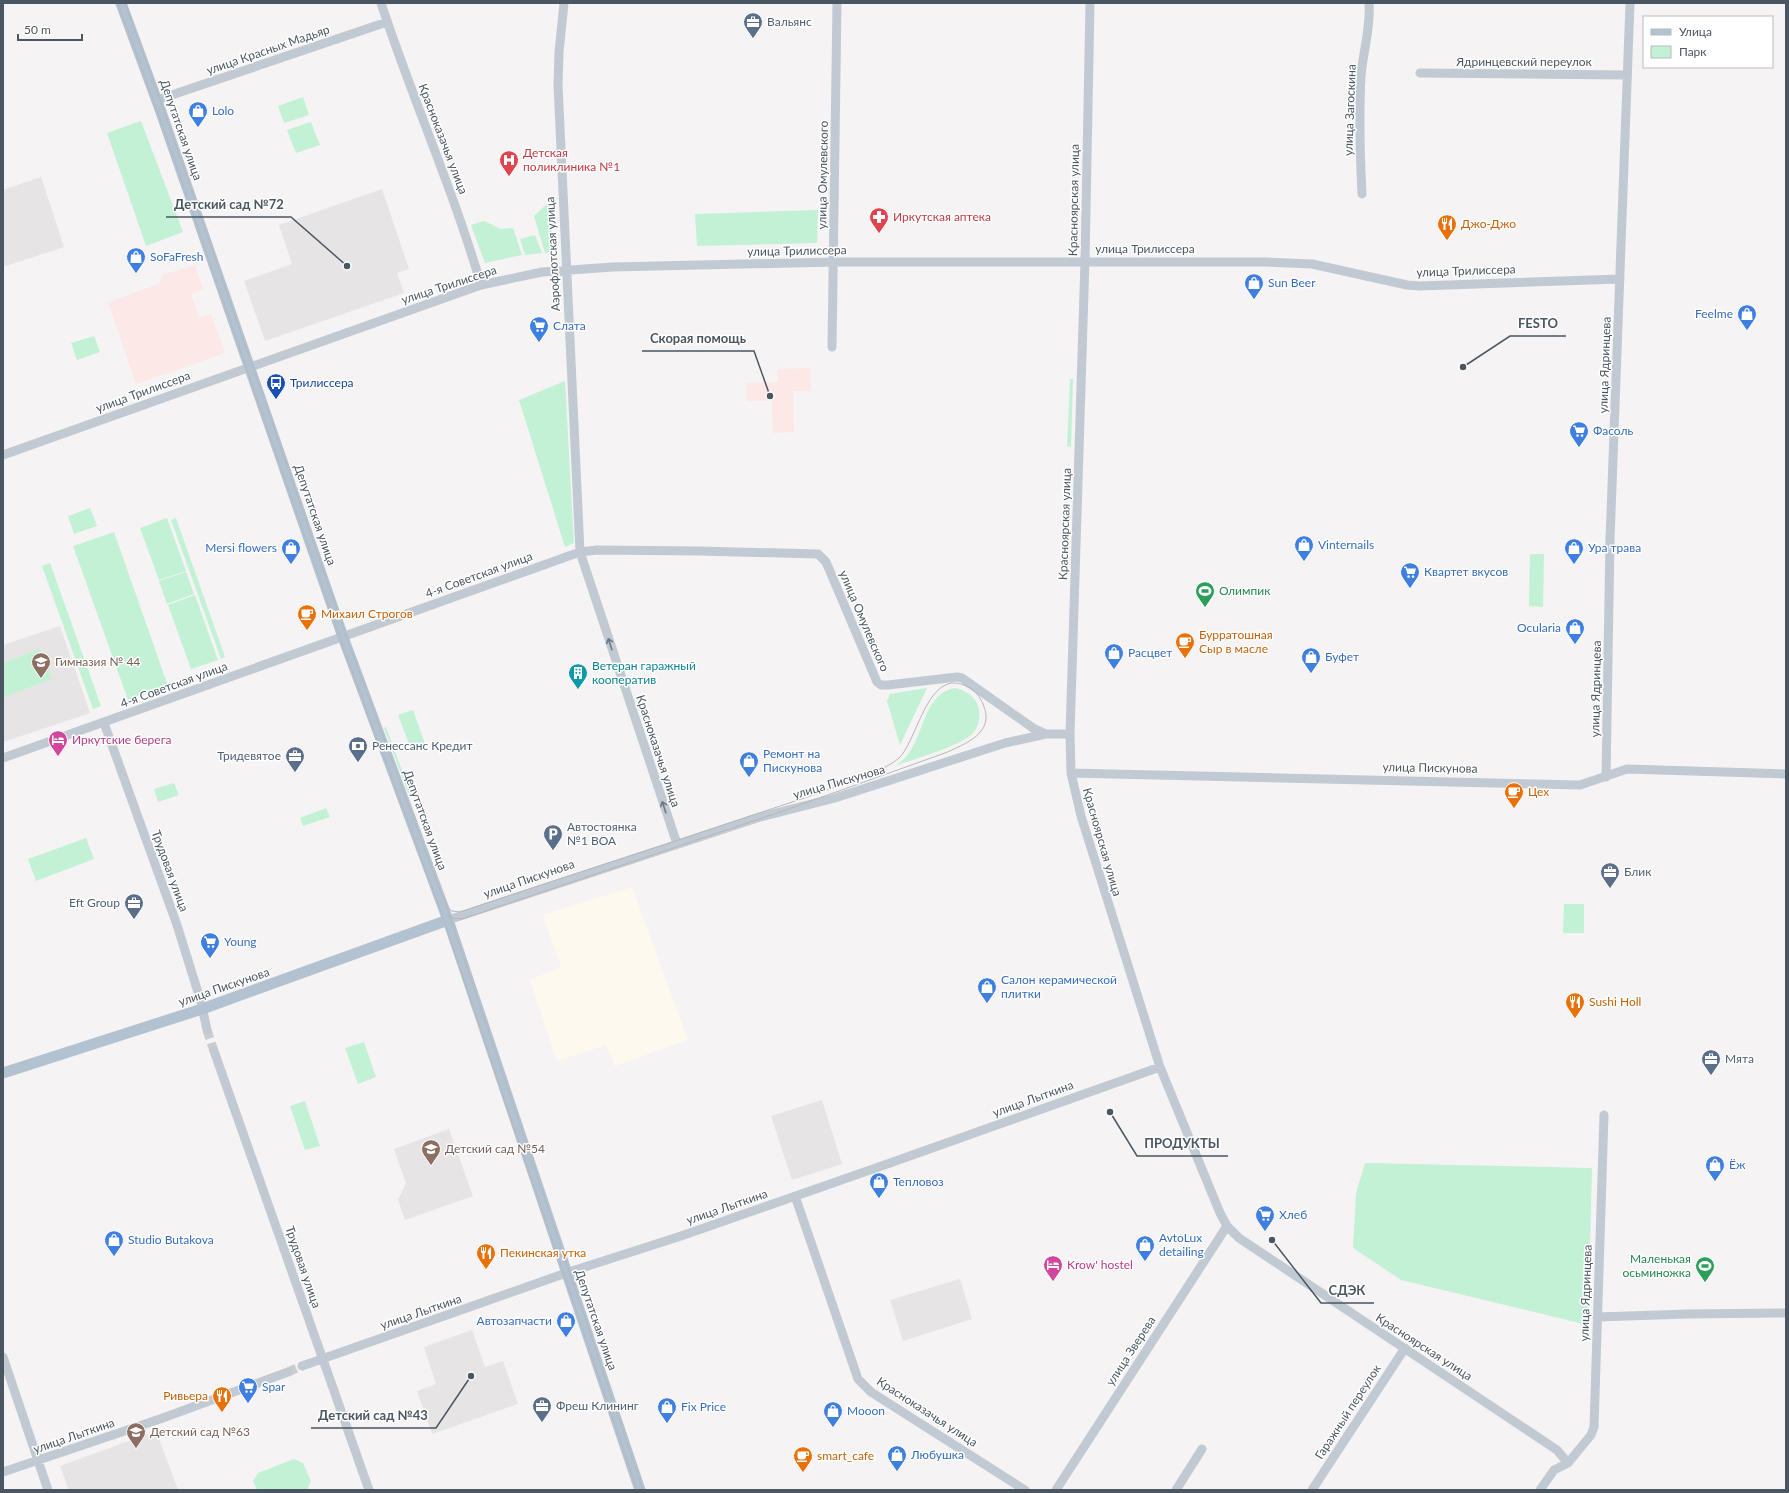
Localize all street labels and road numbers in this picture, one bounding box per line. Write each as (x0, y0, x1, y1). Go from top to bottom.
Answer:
street label: улица Красных Мадьяр (204, 21, 332, 78)
street label: Ядринцевский переулок (1455, 54, 1593, 69)
street label: улица Загоскина (1340, 64, 1359, 156)
street label: Депутатская улица (157, 77, 206, 182)
street label: Красноказачья улица (415, 81, 471, 196)
street label: улица Омулевского (814, 120, 831, 229)
street label: Красноярская улица (1065, 144, 1082, 256)
street label: Аэрофлотская улица (542, 196, 563, 312)
street label: улица Трилиссера (1095, 241, 1195, 256)
street label: улица Трилиссера (747, 242, 847, 259)
street label: улица Трилиссера (1416, 261, 1516, 280)
street label: улица Трилиссера (399, 262, 498, 307)
street label: улица Ядринцева (1595, 316, 1614, 414)
street label: улица Трилиссера (94, 367, 192, 416)
street label: Депутатская улица (291, 462, 340, 567)
street label: Красноярская улица (1055, 468, 1074, 580)
street label: 4-я Советская улица (423, 548, 534, 601)
street label: улица Омулевского (836, 568, 893, 674)
street label: улица Ядринцева (1587, 640, 1604, 738)
street label: 4-я Советская улица (118, 658, 229, 711)
street label: Красноказачья улица (633, 693, 684, 809)
street label: улица Пискунова (1382, 759, 1478, 776)
street label: улица Пискунова (791, 761, 887, 802)
street label: Депутатская улица (400, 768, 451, 872)
street label: Красноярская улица (1080, 786, 1125, 898)
street label: Трудовая улица (149, 828, 192, 914)
street label: улица Пискунова (481, 856, 576, 901)
street label: улица Пискунова (176, 964, 271, 1009)
street label: улица Лыткина (990, 1077, 1075, 1120)
street label: улица Лыткина (684, 1186, 770, 1227)
street label: Трудовая улица (282, 1224, 325, 1310)
street label: улица Ядринцева (1576, 1244, 1595, 1342)
street label: Депутатская улица (572, 1267, 621, 1372)
street label: улица Лыткина (378, 1291, 464, 1332)
street label: Красноярская улица (1373, 1310, 1475, 1383)
street label: улица Зверева (1103, 1313, 1159, 1388)
street label: Гаражный переулок (1311, 1361, 1384, 1462)
street label: Красноказачья улица (874, 1373, 980, 1450)
street label: улица Лыткина (31, 1415, 117, 1456)

